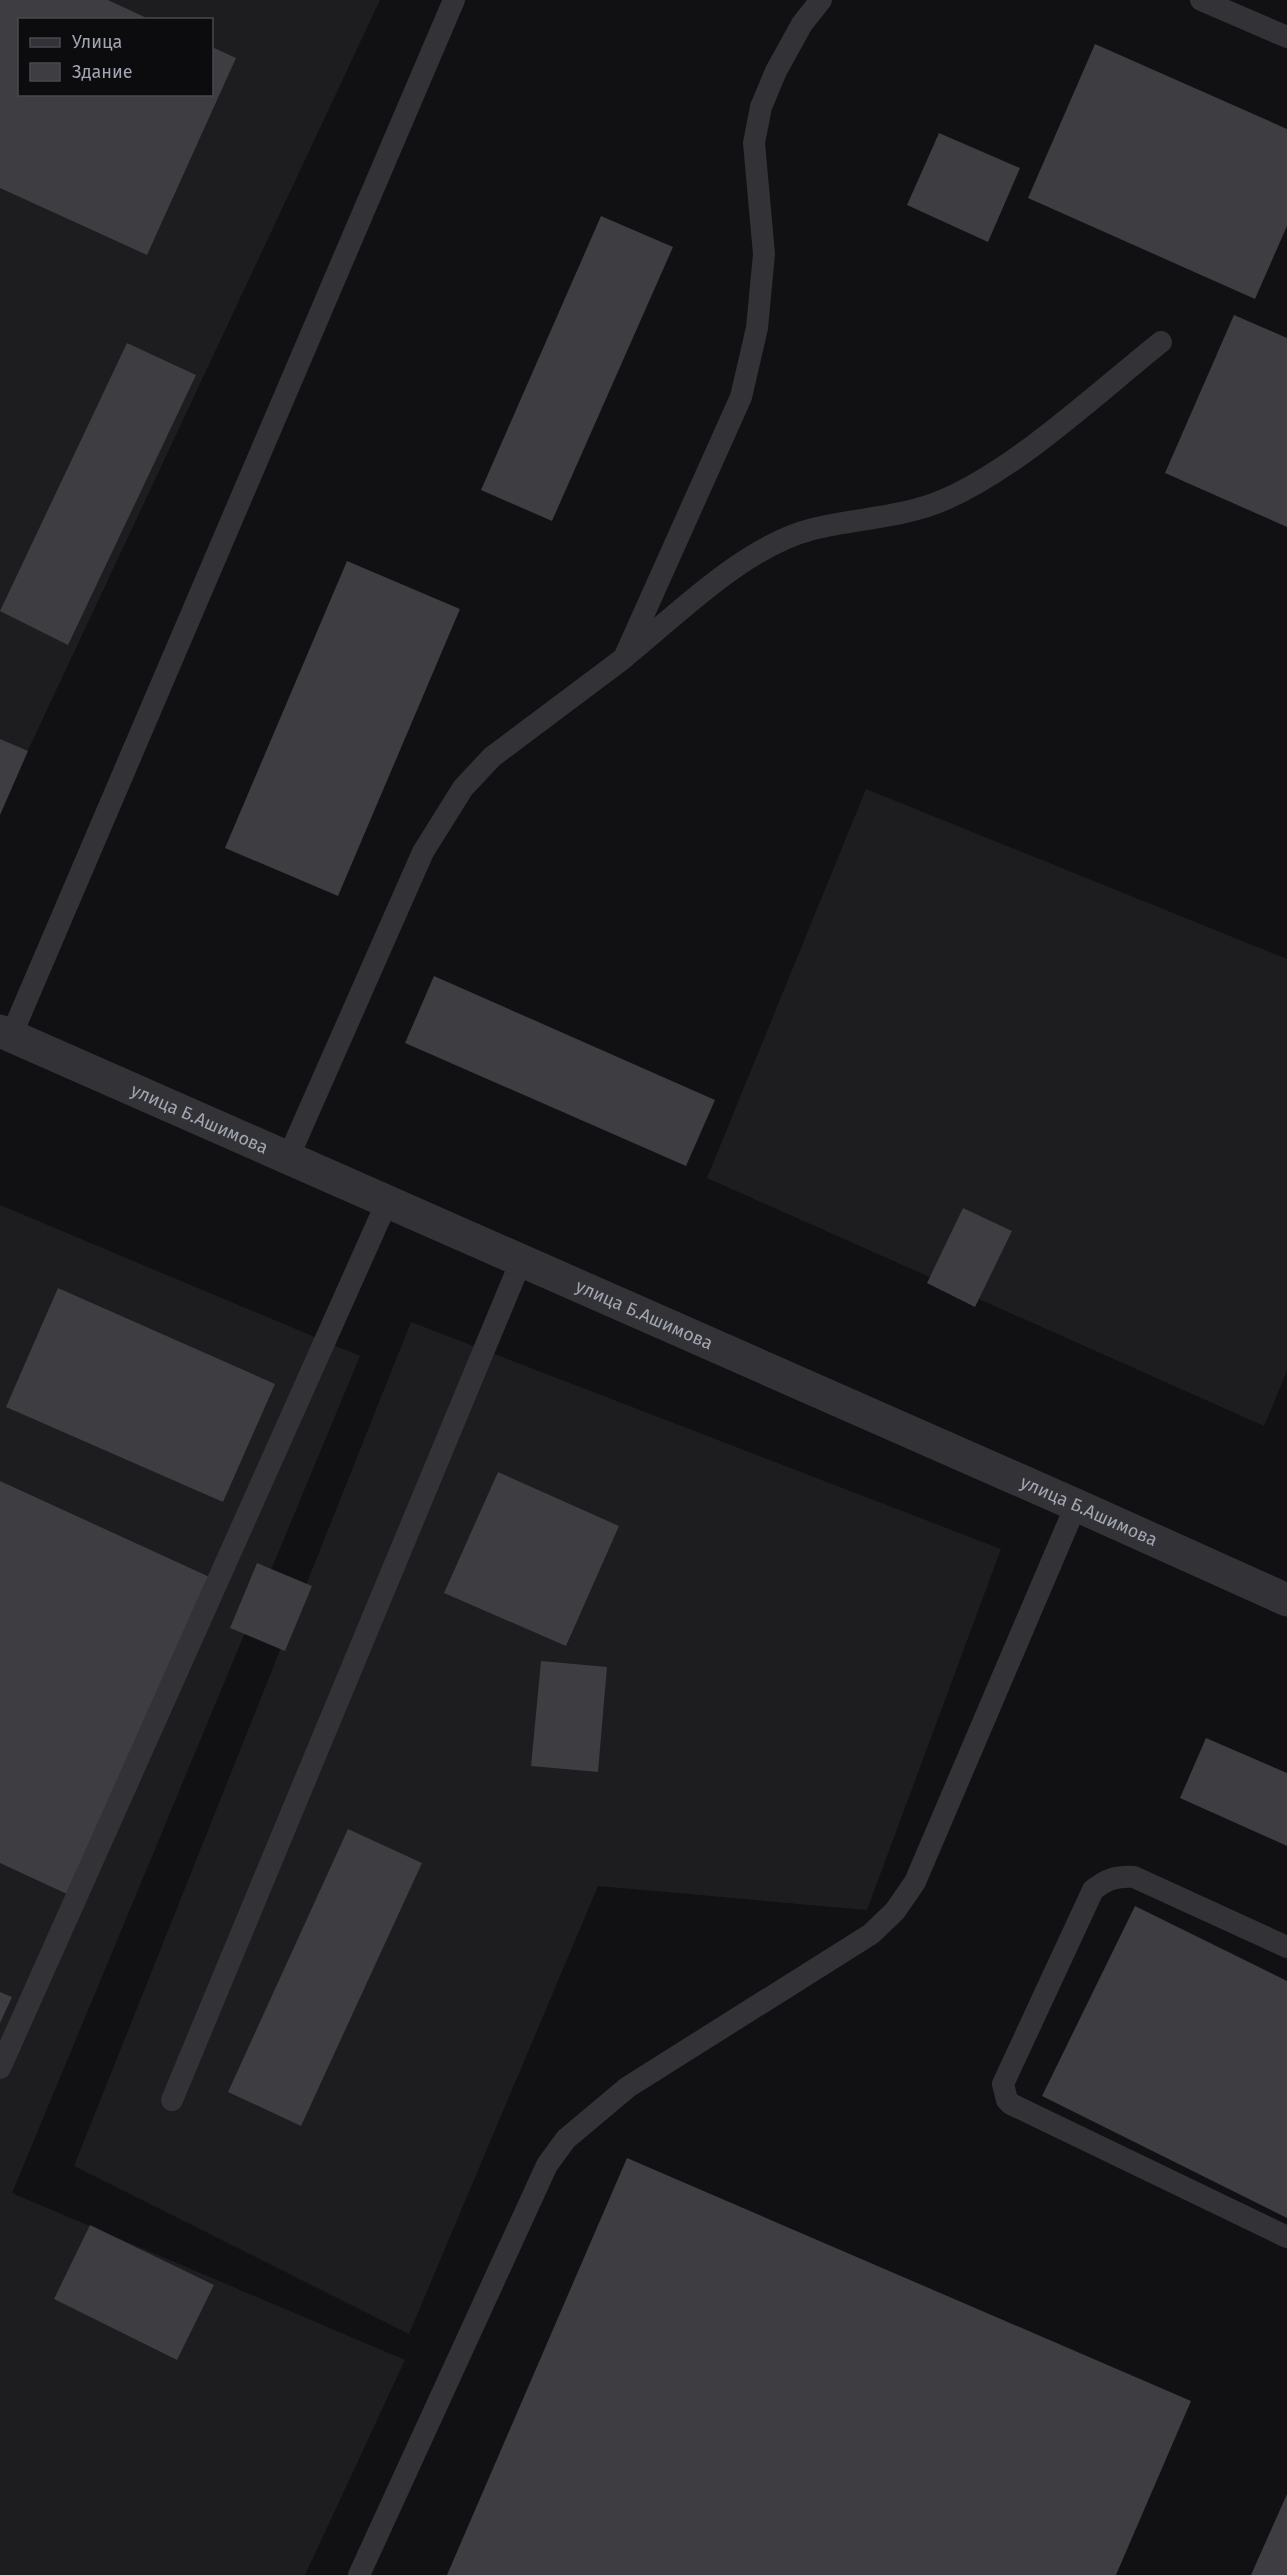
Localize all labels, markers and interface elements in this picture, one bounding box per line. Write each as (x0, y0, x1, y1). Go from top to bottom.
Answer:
legend (18, 18, 213, 96)
text: Улица (72, 31, 122, 53)
text: Здание (72, 61, 133, 83)
street label: улица Б.Ашимова (128, 1079, 271, 1159)
street label: улица Б.Ашимова (572, 1275, 716, 1355)
street label: улица Б.Ашимова (1017, 1471, 1161, 1551)

